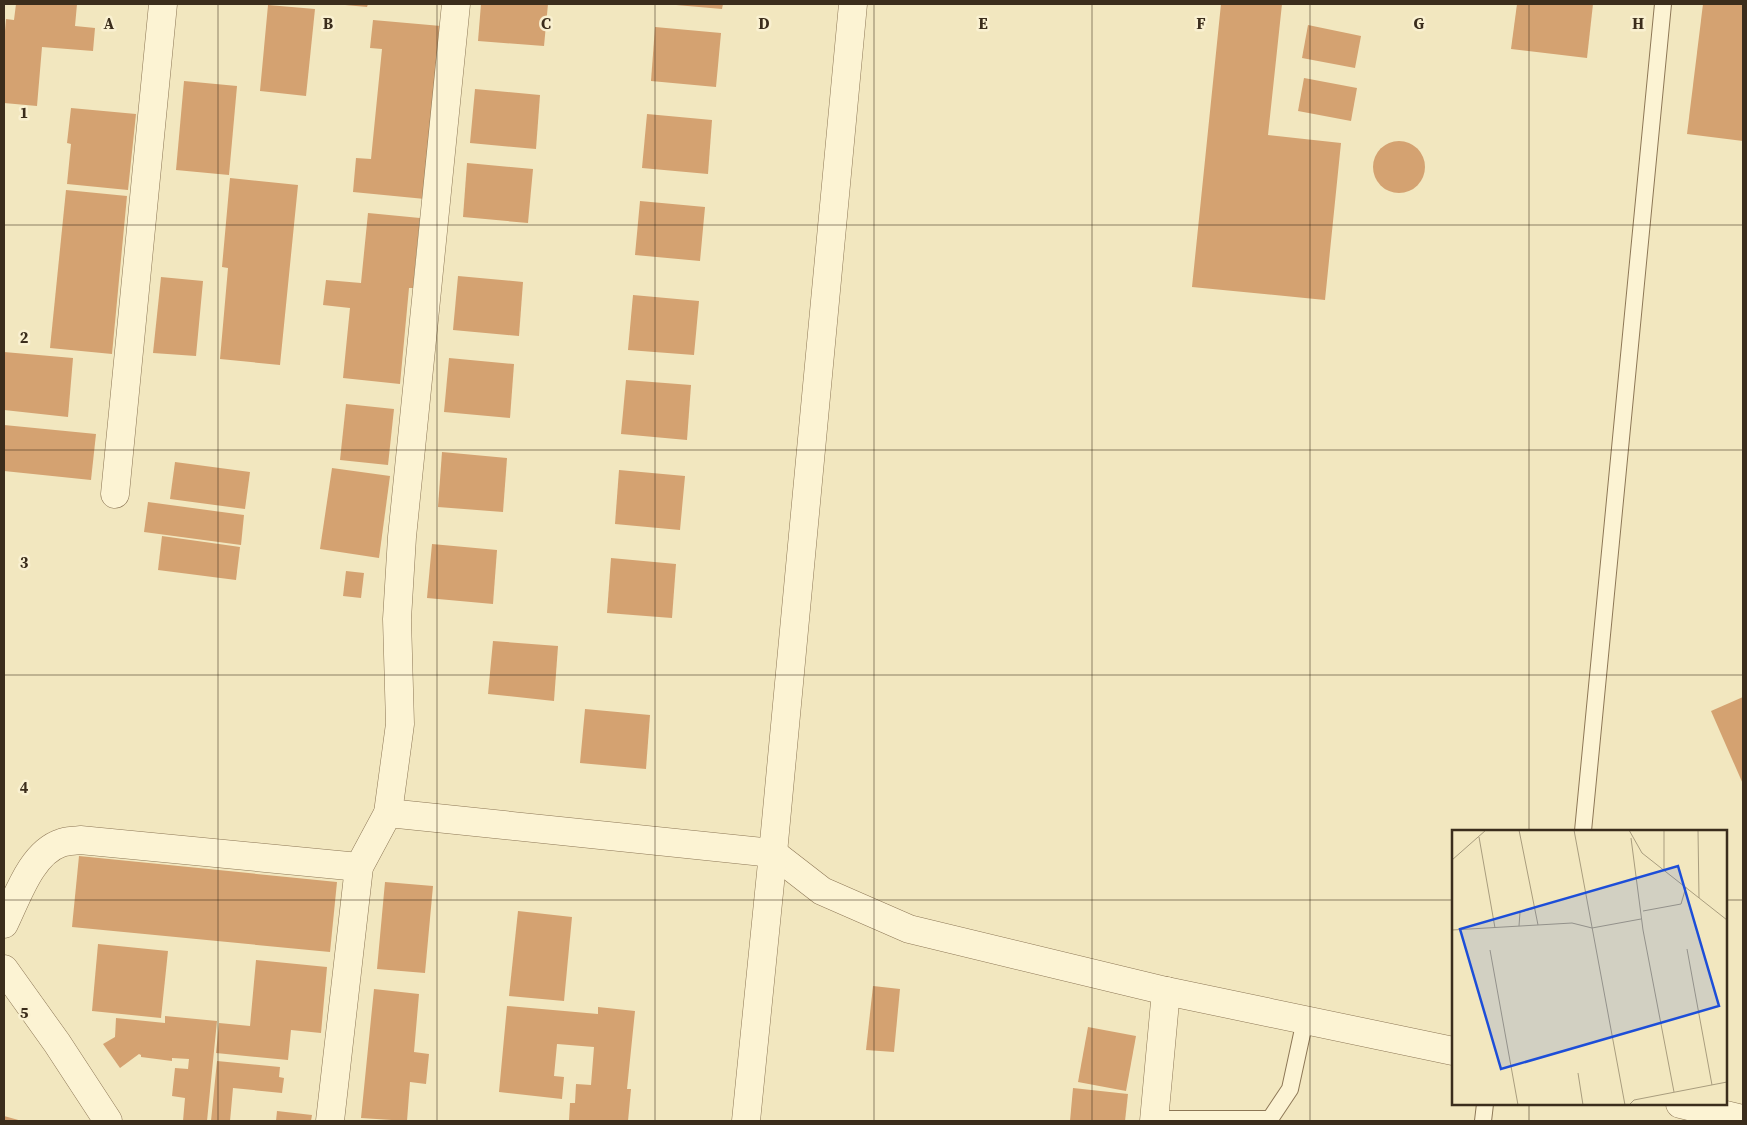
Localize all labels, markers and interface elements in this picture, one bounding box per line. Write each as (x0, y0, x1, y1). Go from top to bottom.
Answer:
text: A (104, 12, 115, 34)
text: B (323, 12, 334, 34)
text: C (541, 12, 551, 34)
text: D (758, 12, 770, 34)
text: E (978, 12, 988, 34)
text: F (1196, 12, 1206, 34)
text: G (1414, 12, 1425, 34)
text: H (1632, 12, 1644, 34)
text: 1 (20, 101, 28, 123)
text: 2 (20, 326, 29, 348)
text: 3 (20, 551, 29, 573)
text: 4 (20, 776, 29, 798)
inset map (1452, 830, 1727, 1105)
text: 5 (20, 1001, 29, 1023)

